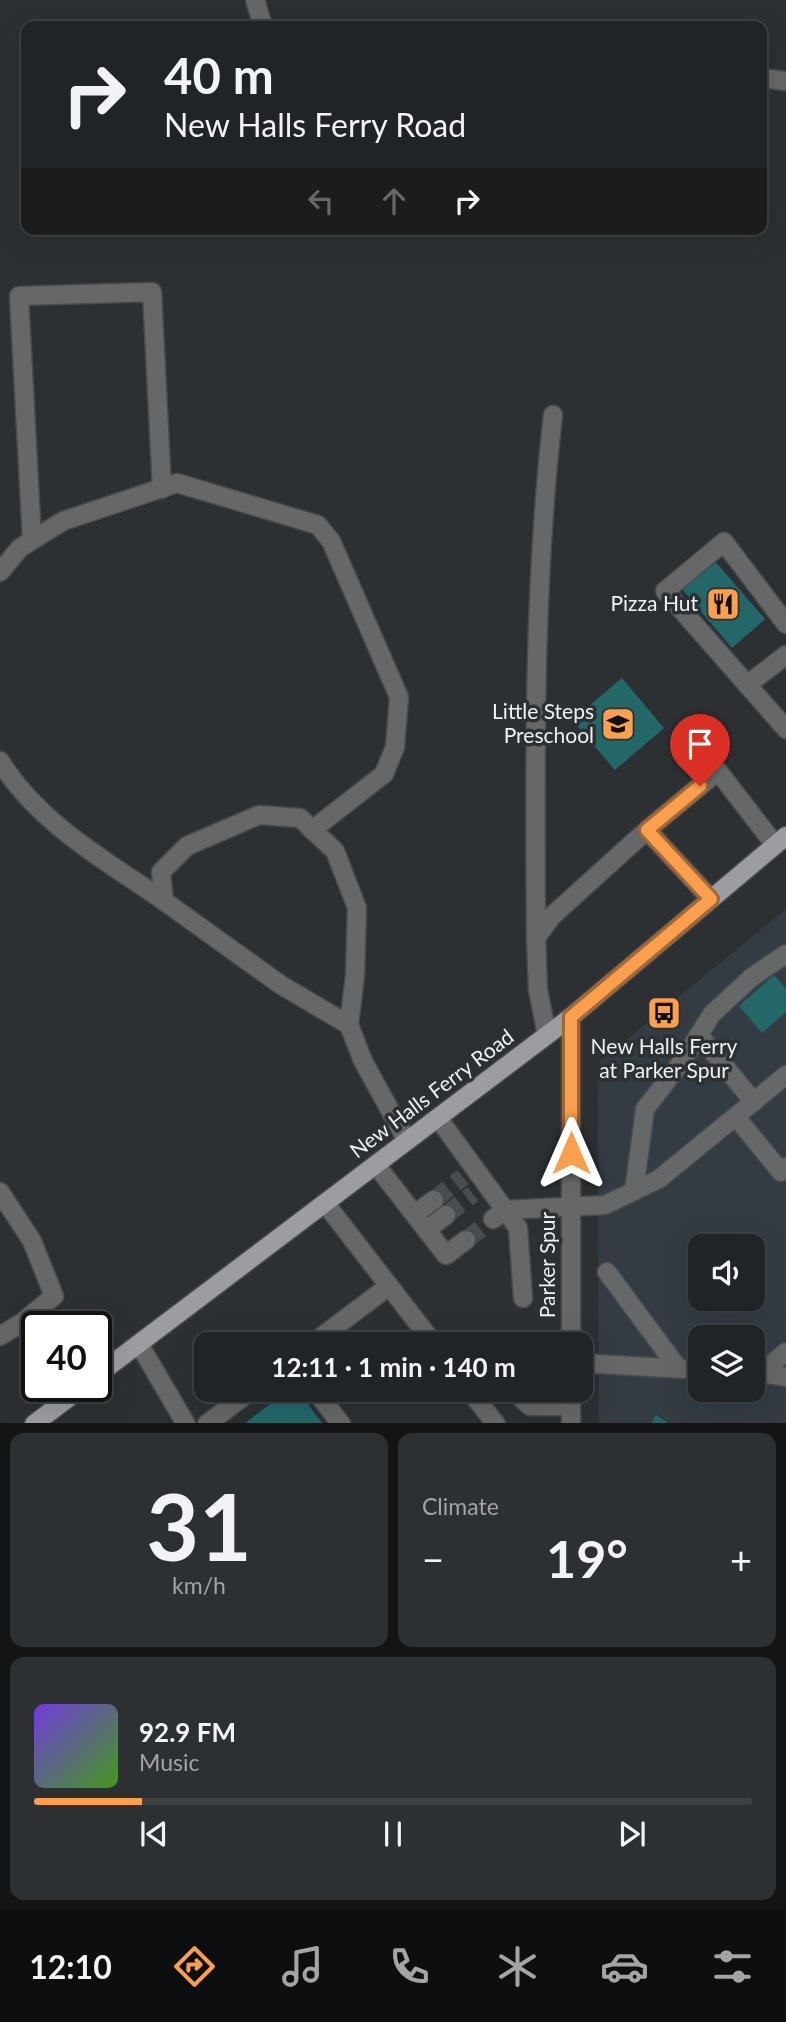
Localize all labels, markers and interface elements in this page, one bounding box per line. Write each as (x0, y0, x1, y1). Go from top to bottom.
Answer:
text: 40 m (164, 46, 274, 104)
icon: right (49, 49, 140, 140)
text: New Halls Ferry Road (164, 105, 466, 144)
icon: left (302, 182, 340, 220)
icon: ahead (375, 182, 413, 220)
icon: right (448, 182, 486, 220)
restaurant icon: Pizza Hut (704, 585, 742, 623)
place label: Pizza Hut (611, 590, 698, 615)
place label: Little Steps Preschool (492, 698, 594, 747)
school or university icon: Little Steps Preschool (599, 705, 637, 743)
pin (670, 714, 730, 786)
icon: arrive (681, 725, 719, 763)
bus stop icon: New Halls Ferry at Parker Spur (645, 994, 683, 1032)
street label: New Halls Ferry Road (344, 1023, 518, 1162)
place label: New Halls Ferry at Parker Spur (591, 1033, 738, 1082)
position arrow (534, 1116, 608, 1190)
street label: Parker Spur (534, 1211, 559, 1318)
map controls (688, 1234, 765, 1402)
button: sound (688, 1234, 765, 1311)
speed limit sign: 40 (21, 1311, 112, 1402)
button: layers (688, 1325, 765, 1402)
text: 12:11 · 1 min · 140 m (271, 1351, 516, 1383)
text: 31 (146, 1471, 252, 1580)
text: Climate (422, 1492, 499, 1520)
text: 19° (546, 1527, 628, 1589)
text: − (422, 1536, 444, 1582)
text: + (730, 1536, 752, 1582)
text: km/h (172, 1571, 226, 1599)
text: 92.9 FM (139, 1716, 236, 1748)
text: Music (139, 1748, 199, 1776)
icon: previous (135, 1815, 173, 1853)
icon: pause (374, 1815, 412, 1853)
icon: next (613, 1815, 651, 1853)
icon: directions (170, 1942, 219, 1991)
icon: music (278, 1942, 327, 1991)
icon: phone (385, 1942, 434, 1991)
icon: climate (493, 1942, 542, 1991)
icon: car (600, 1942, 649, 1991)
icon: filters (708, 1942, 757, 1991)
text: 12:10 (29, 1947, 112, 1986)

